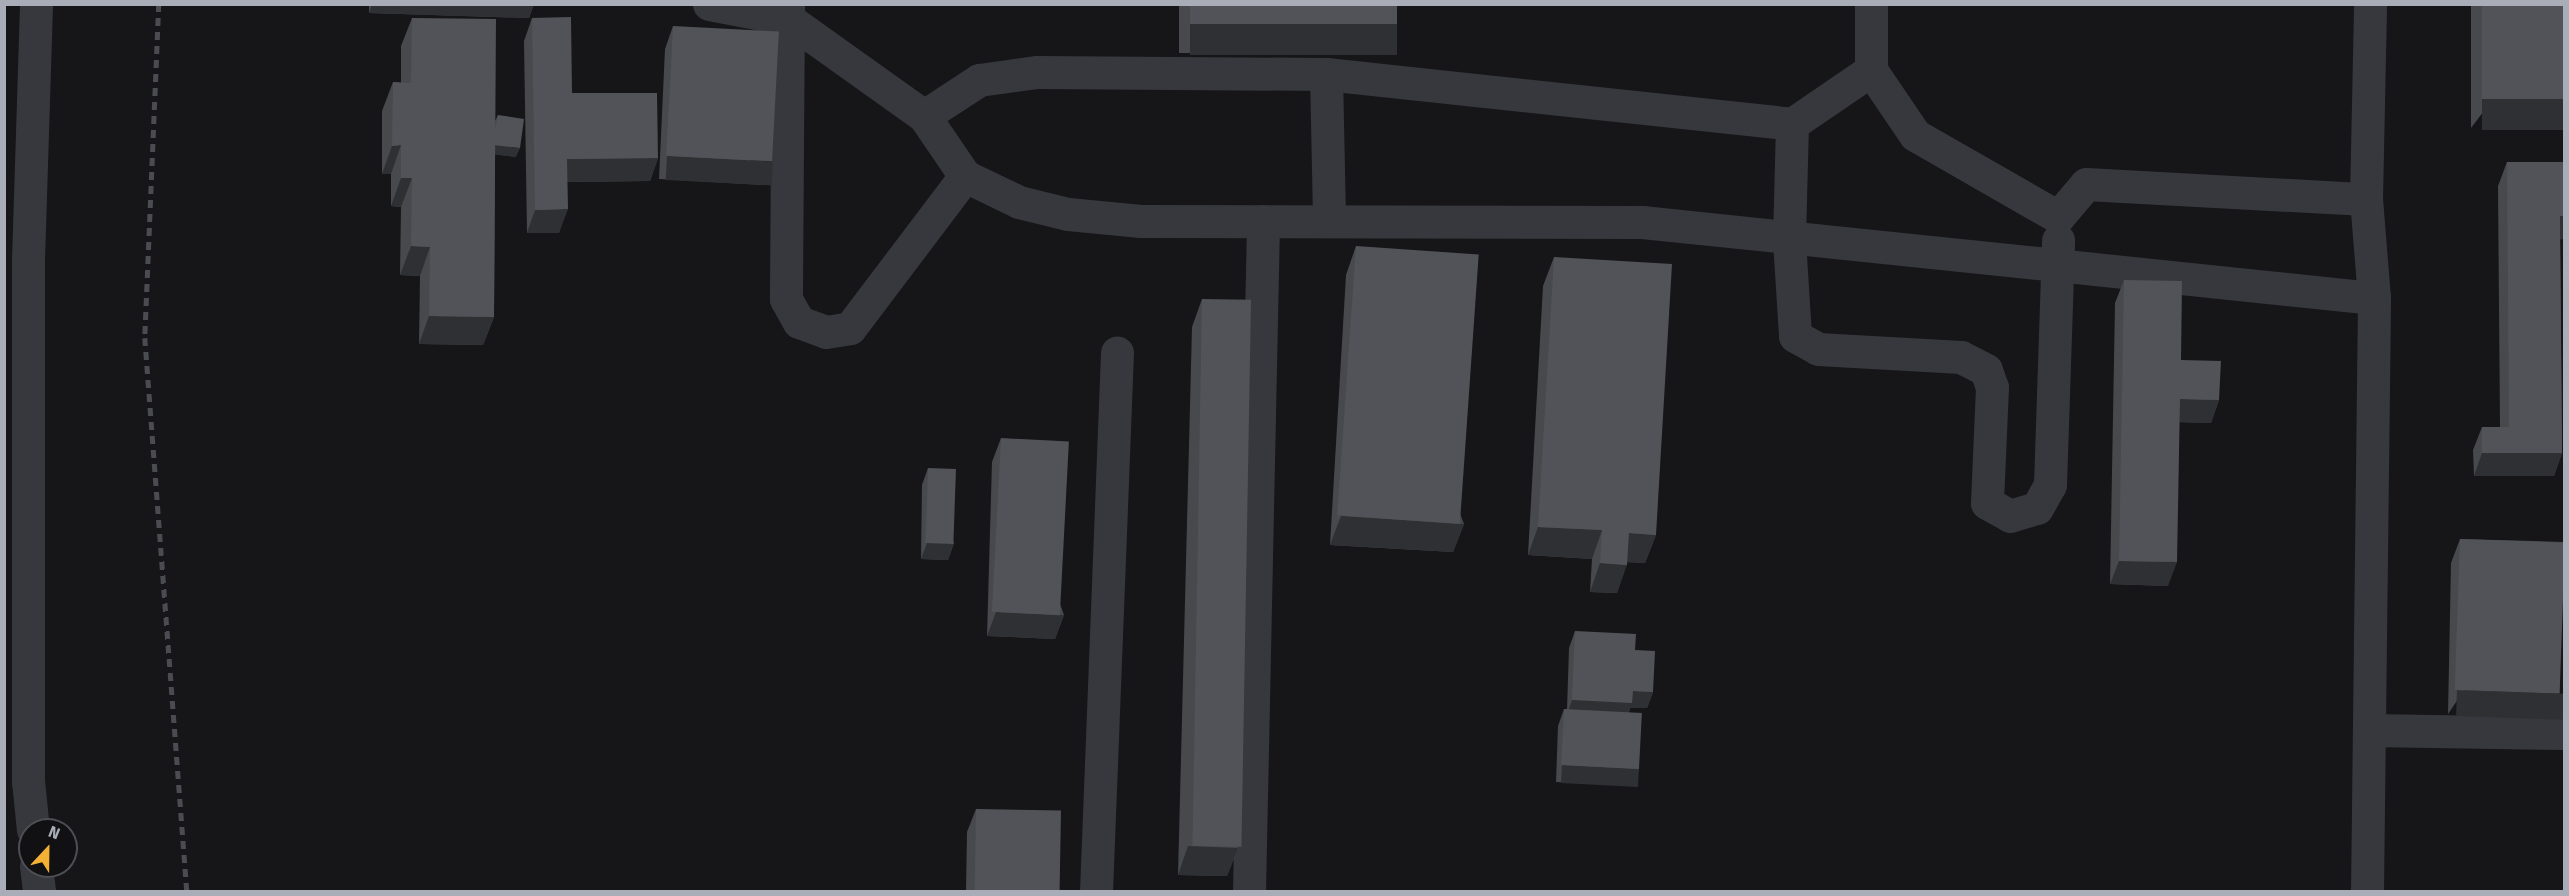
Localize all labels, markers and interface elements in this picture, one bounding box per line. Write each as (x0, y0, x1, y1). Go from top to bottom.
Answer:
north arrow (18, 818, 78, 878)
text: N (46, 822, 63, 843)

